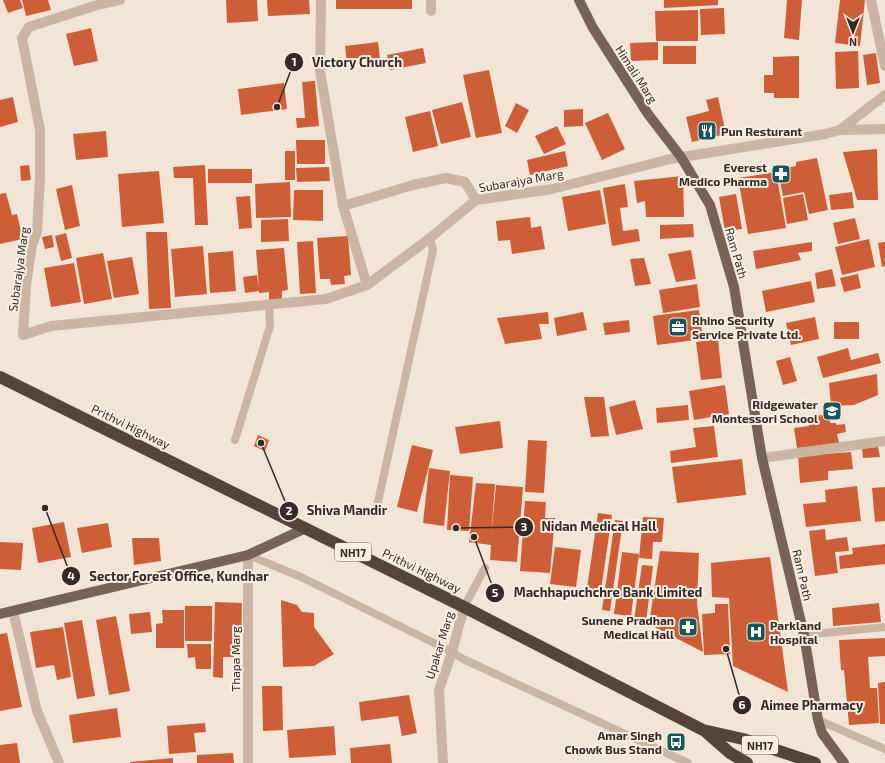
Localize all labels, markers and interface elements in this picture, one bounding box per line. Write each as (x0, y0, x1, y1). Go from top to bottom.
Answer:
north arrow (833, 12, 873, 52)
text: N (849, 36, 857, 49)
street label: Himali Marg (613, 43, 661, 106)
callout: Victory Church (284, 50, 410, 75)
text: 1 (291, 54, 297, 68)
text: Victory Church (312, 54, 402, 70)
restaurant icon: Pun Resturant (696, 120, 718, 142)
place label: Pun Resturant (721, 124, 802, 138)
place label: Everest Medico Pharma (679, 160, 767, 188)
pharmacy icon: Everest Medico Pharma (770, 163, 792, 185)
street label: Subarajya Marg (478, 166, 565, 195)
street label: Subarajya Marg (5, 225, 32, 312)
street label: Ram Path (723, 226, 751, 280)
place label: Rhino Security Service Private Ltd. (692, 313, 801, 341)
office icon: Rhino Security Service Private Ltd. (667, 316, 689, 338)
place label: Ridgewater Montessori School (712, 397, 818, 425)
school or university icon: Ridgewater Montessori School (821, 400, 843, 422)
street label: Prithvi Highway (89, 401, 173, 451)
callout: Shiva Mandir (279, 498, 395, 523)
text: Shiva Mandir (307, 502, 388, 518)
text: 2 (286, 503, 293, 517)
callout: Nidan Medical Hall (514, 514, 665, 539)
text: Nidan Medical Hall (541, 518, 657, 534)
text: 3 (521, 519, 528, 533)
road number: NH17 (335, 543, 371, 561)
street label: Prithvi Highway (380, 545, 464, 595)
street label: Ram Path (790, 548, 816, 602)
callout: Sector Forest Office, Kundhar (61, 564, 277, 589)
text: 4 (67, 568, 75, 582)
text: Sector Forest Office, Kundhar (89, 568, 269, 584)
callout: Machhapuchchre Bank Limited (485, 580, 710, 605)
text: Machhapuchchre Bank Limited (514, 584, 702, 600)
text: 5 (492, 585, 499, 599)
street label: Upakar Marg (422, 609, 456, 681)
place label: Sunene Pradhan Medical Hall (582, 613, 674, 641)
pharmacy icon: Sunene Pradhan Medical Hall (677, 616, 699, 638)
place label: Parkland Hospital (770, 618, 821, 646)
hospital icon: Parkland Hospital (745, 621, 767, 643)
street label: Thapa Marg (228, 626, 242, 692)
callout: Aimee Pharmacy (732, 693, 871, 718)
text: 6 (738, 697, 746, 711)
text: Aimee Pharmacy (761, 697, 864, 713)
place label: Amar Singh Chowk Bus Stand (564, 728, 662, 756)
bus stop icon: Amar Singh Chowk Bus Stand (665, 731, 687, 753)
road number: NH17 (742, 736, 778, 754)

